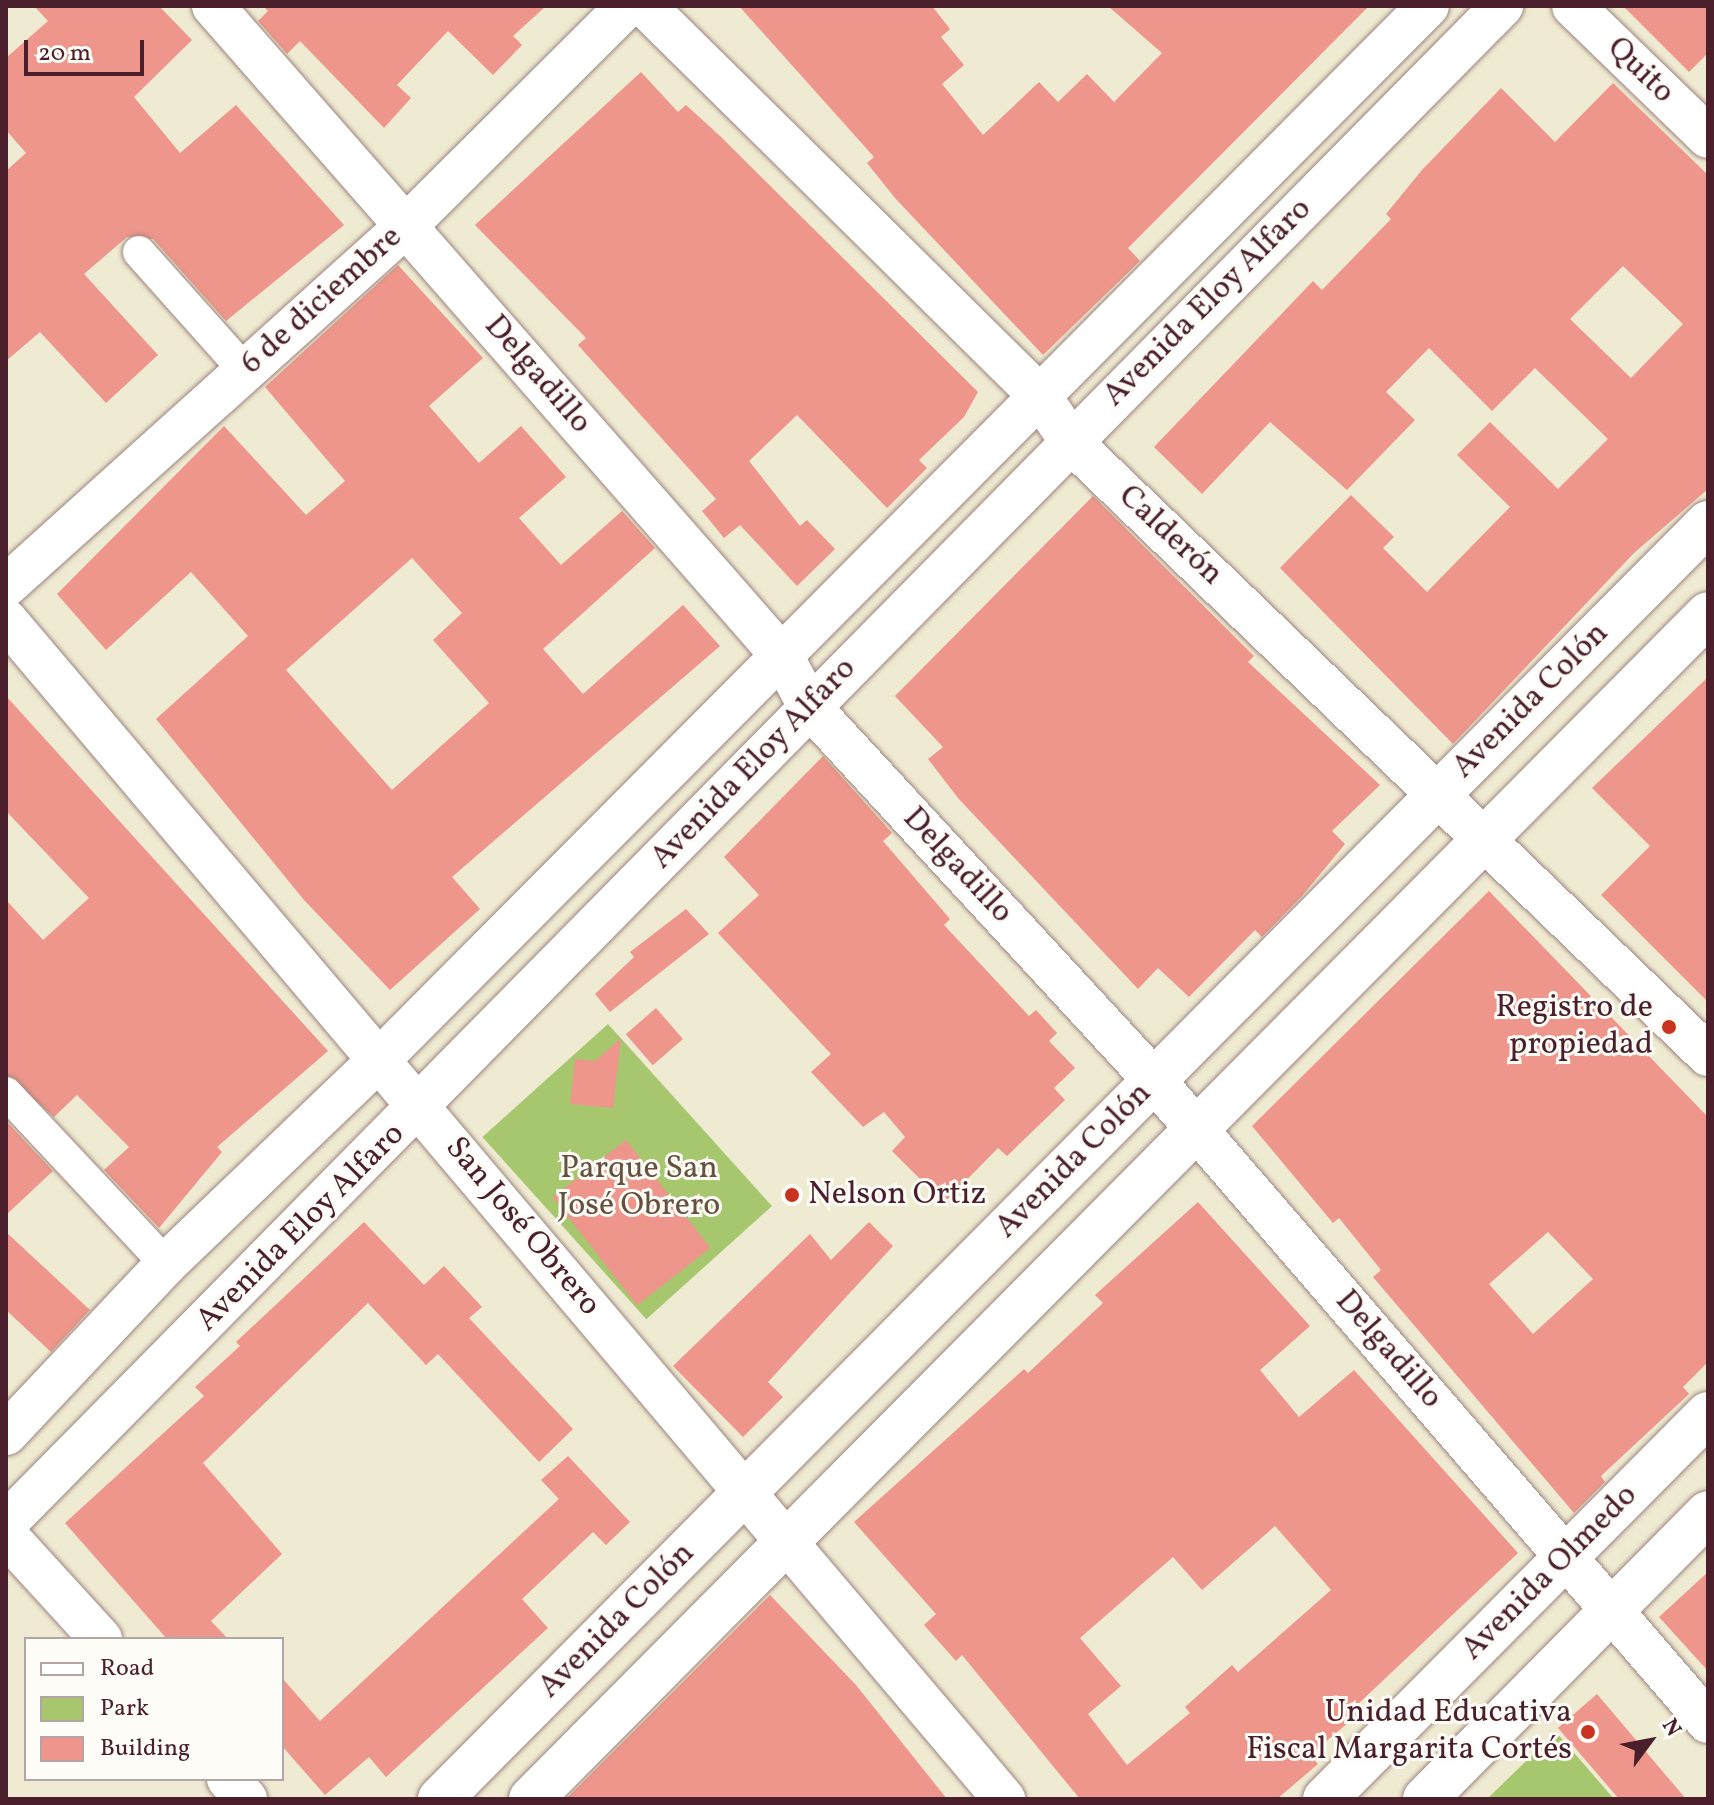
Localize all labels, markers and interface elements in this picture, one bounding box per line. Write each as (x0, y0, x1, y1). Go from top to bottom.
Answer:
scale bar (28, 24, 148, 74)
street label: Quito (1598, 30, 1682, 112)
text: 20 m (38, 37, 91, 71)
street label: Avenida Eloy Alfaro (1095, 190, 1321, 416)
street label: 6 de diciembre (234, 219, 410, 383)
street label: Delgadillo (475, 308, 599, 442)
street label: Calderón (1110, 478, 1230, 594)
street label: Avenida Colón (1445, 615, 1617, 787)
street label: Avenida Eloy Alfaro (643, 650, 865, 878)
street label: Delgadillo (894, 800, 1020, 932)
place label: Registro de propiedad (1496, 990, 1653, 1065)
marker: Registro de propiedad (1660, 1018, 1678, 1036)
street label: Avenida Colón (988, 1075, 1160, 1247)
street label: Avenida Eloy Alfaro (188, 1115, 414, 1341)
street label: San José Obrero (436, 1130, 608, 1324)
park label: Parque San José Obrero (558, 1151, 720, 1226)
place label: Nelson Ortiz (808, 1176, 986, 1214)
marker: Nelson Ortiz (783, 1186, 801, 1204)
street label: Delgadillo (1326, 1283, 1450, 1417)
street label: Avenida Olmedo (1454, 1477, 1646, 1669)
street label: Avenida Colón (531, 1535, 703, 1707)
legend (24, 1637, 284, 1781)
text: Road (100, 1652, 154, 1686)
text: Park (100, 1692, 149, 1726)
place label: Unidad Educativa Fiscal Margarita Cortés (1246, 1695, 1572, 1770)
north arrow (1610, 1701, 1690, 1781)
text: N (1653, 1713, 1688, 1743)
marker: Unidad Educativa Fiscal Margarita Cortés (1579, 1723, 1597, 1741)
text: Building (100, 1732, 190, 1766)

